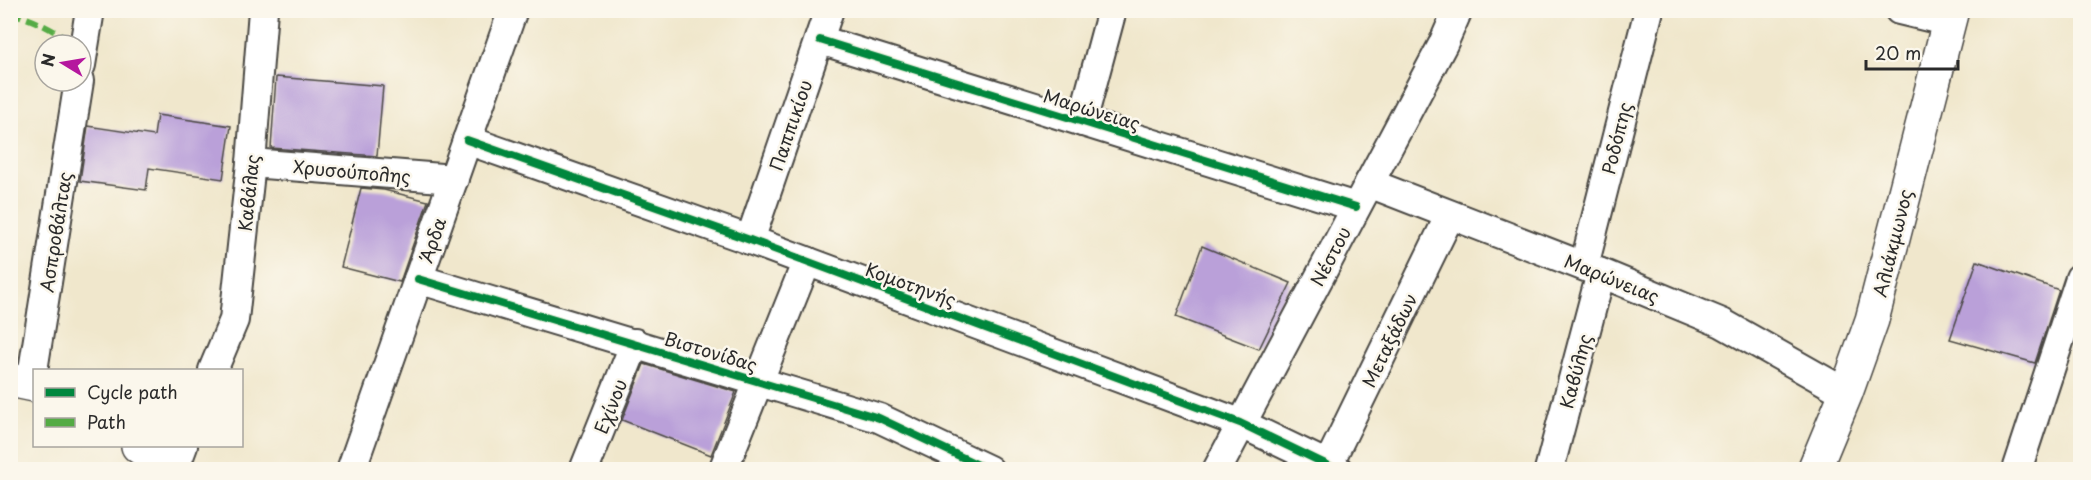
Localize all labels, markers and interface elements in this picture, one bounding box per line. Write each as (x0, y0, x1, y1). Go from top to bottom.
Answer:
north arrow (33, 33, 93, 93)
scale bar (1866, 33, 1958, 71)
text: 20 m (1875, 39, 1921, 66)
text: N (34, 51, 60, 68)
street label: Παππικίου (762, 76, 818, 174)
street label: Μαρώνειας (1040, 81, 1144, 137)
street label: Ροδόπης (1594, 99, 1638, 177)
street label: Χρυσούπολης (292, 152, 412, 190)
street label: Καβάλας (231, 153, 265, 233)
street label: Ασπροβάλτας (32, 170, 78, 294)
street label: Αλιάκμωνος (1866, 186, 1918, 300)
street label: Άρδα (412, 214, 452, 266)
street label: Νέστου (1303, 221, 1357, 291)
street label: Μαρώνειας (1561, 247, 1663, 309)
street label: Κομοτηνής (862, 255, 960, 313)
street label: Μεταξάδων (1355, 288, 1423, 392)
street label: Βιστονίδας (661, 324, 761, 378)
street label: Καβύλης (1552, 331, 1598, 411)
legend (33, 369, 243, 447)
street label: Εχίνου (587, 375, 633, 437)
text: Cycle path (87, 378, 178, 405)
text: Path (87, 408, 126, 435)

